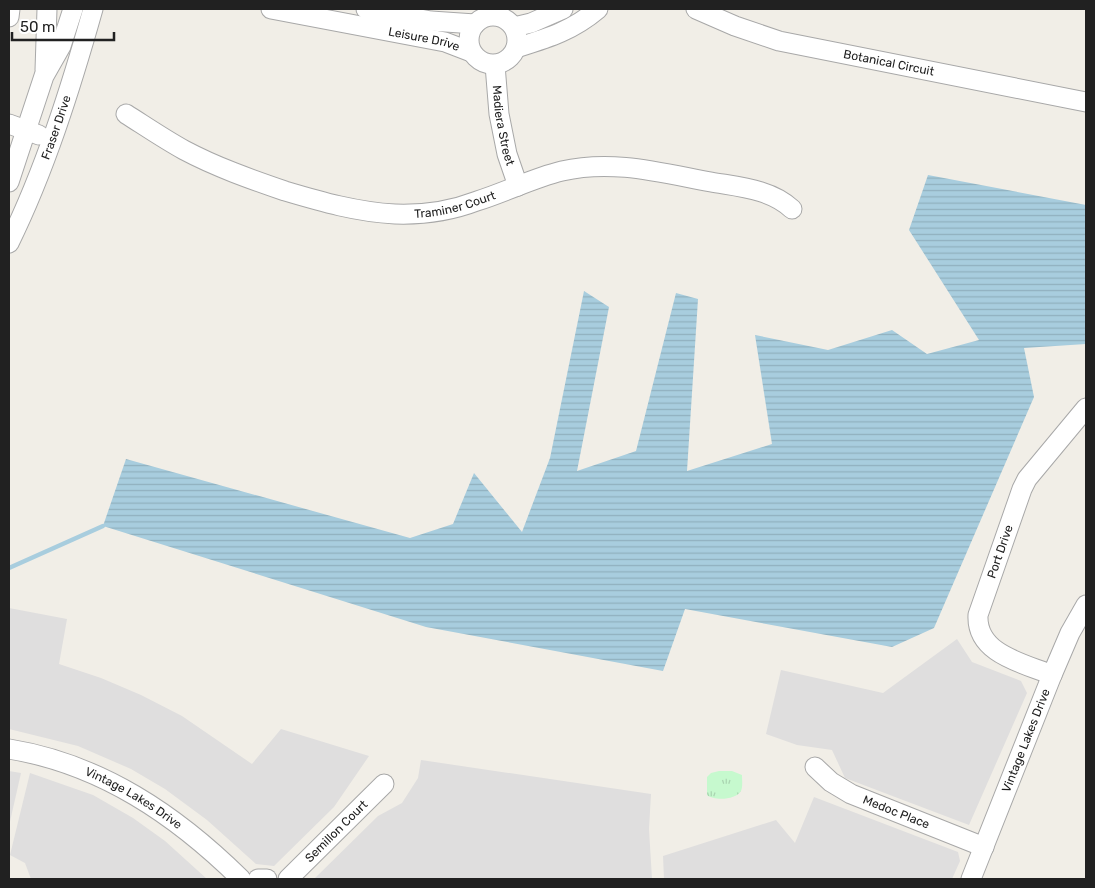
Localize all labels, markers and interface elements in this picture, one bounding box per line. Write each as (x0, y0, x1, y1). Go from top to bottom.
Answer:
scale bar (12, 10, 115, 42)
text: 50 m (20, 18, 55, 36)
street label: Leisure Drive (387, 24, 462, 54)
street label: Botanical Circuit (842, 47, 936, 79)
street label: Madiera Street (490, 84, 518, 168)
street label: Fraser Drive (38, 93, 74, 161)
street label: Traminer Court (414, 188, 498, 221)
street label: Port Drive (984, 523, 1016, 580)
street label: Vintage Lakes Drive (999, 687, 1053, 794)
street label: Vintage Lakes Drive (83, 764, 185, 832)
street label: Medoc Place (861, 792, 932, 832)
street label: Semillon Court (302, 797, 371, 865)

